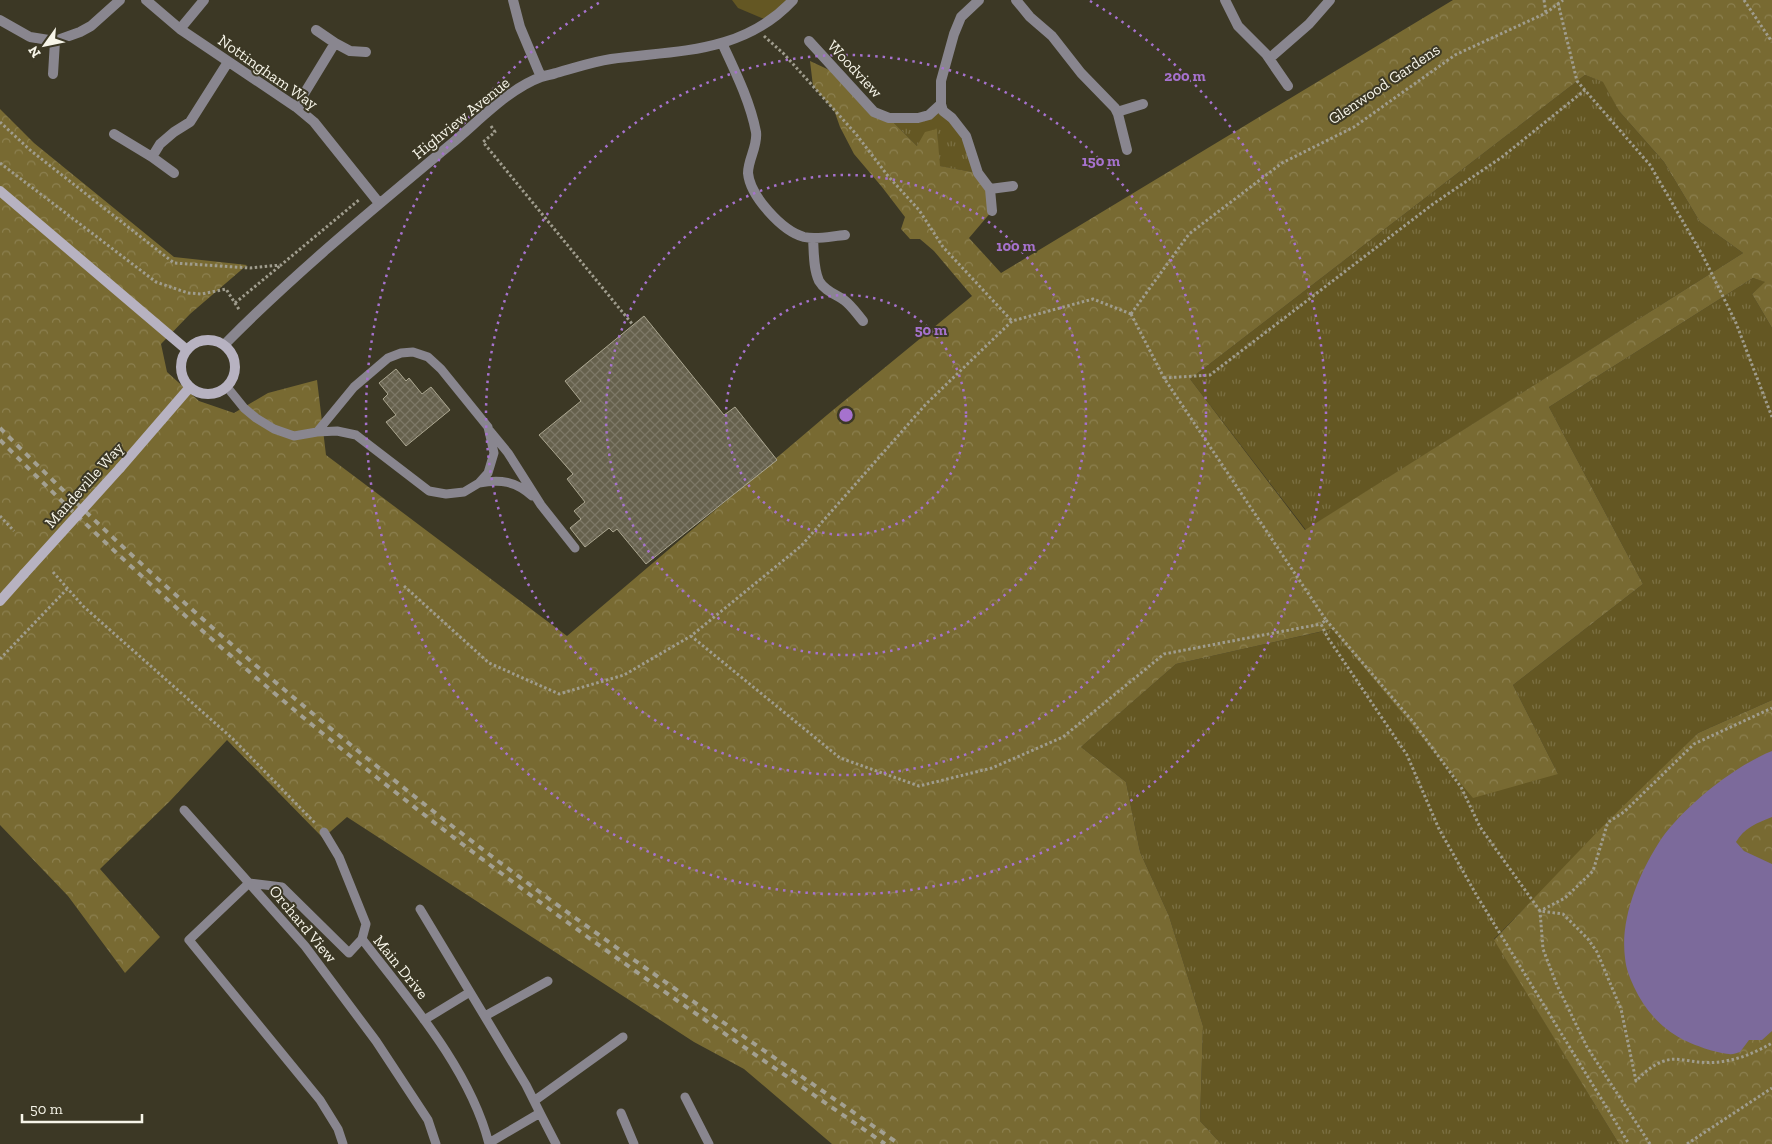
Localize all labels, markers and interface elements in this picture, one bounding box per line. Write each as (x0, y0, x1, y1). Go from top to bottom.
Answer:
north arrow (20, 20, 70, 70)
street label: Nottingham Way (214, 31, 322, 114)
street label: Woodview (824, 36, 887, 102)
street label: Glenwood Gardens (1325, 40, 1443, 128)
text: N (24, 42, 45, 61)
text: 200 m (1164, 67, 1206, 85)
street label: Highview Avenue (409, 73, 513, 163)
text: 150 m (1082, 152, 1120, 170)
text: 100 m (996, 237, 1036, 255)
text: 50 m (915, 321, 947, 339)
centre of rings (837, 406, 855, 424)
street label: Mandeville Way (41, 438, 128, 532)
street label: Orchard View (265, 881, 341, 967)
street label: Main Drive (370, 931, 432, 1003)
scale bar (22, 1092, 142, 1124)
text: 50 m (30, 1100, 63, 1118)

